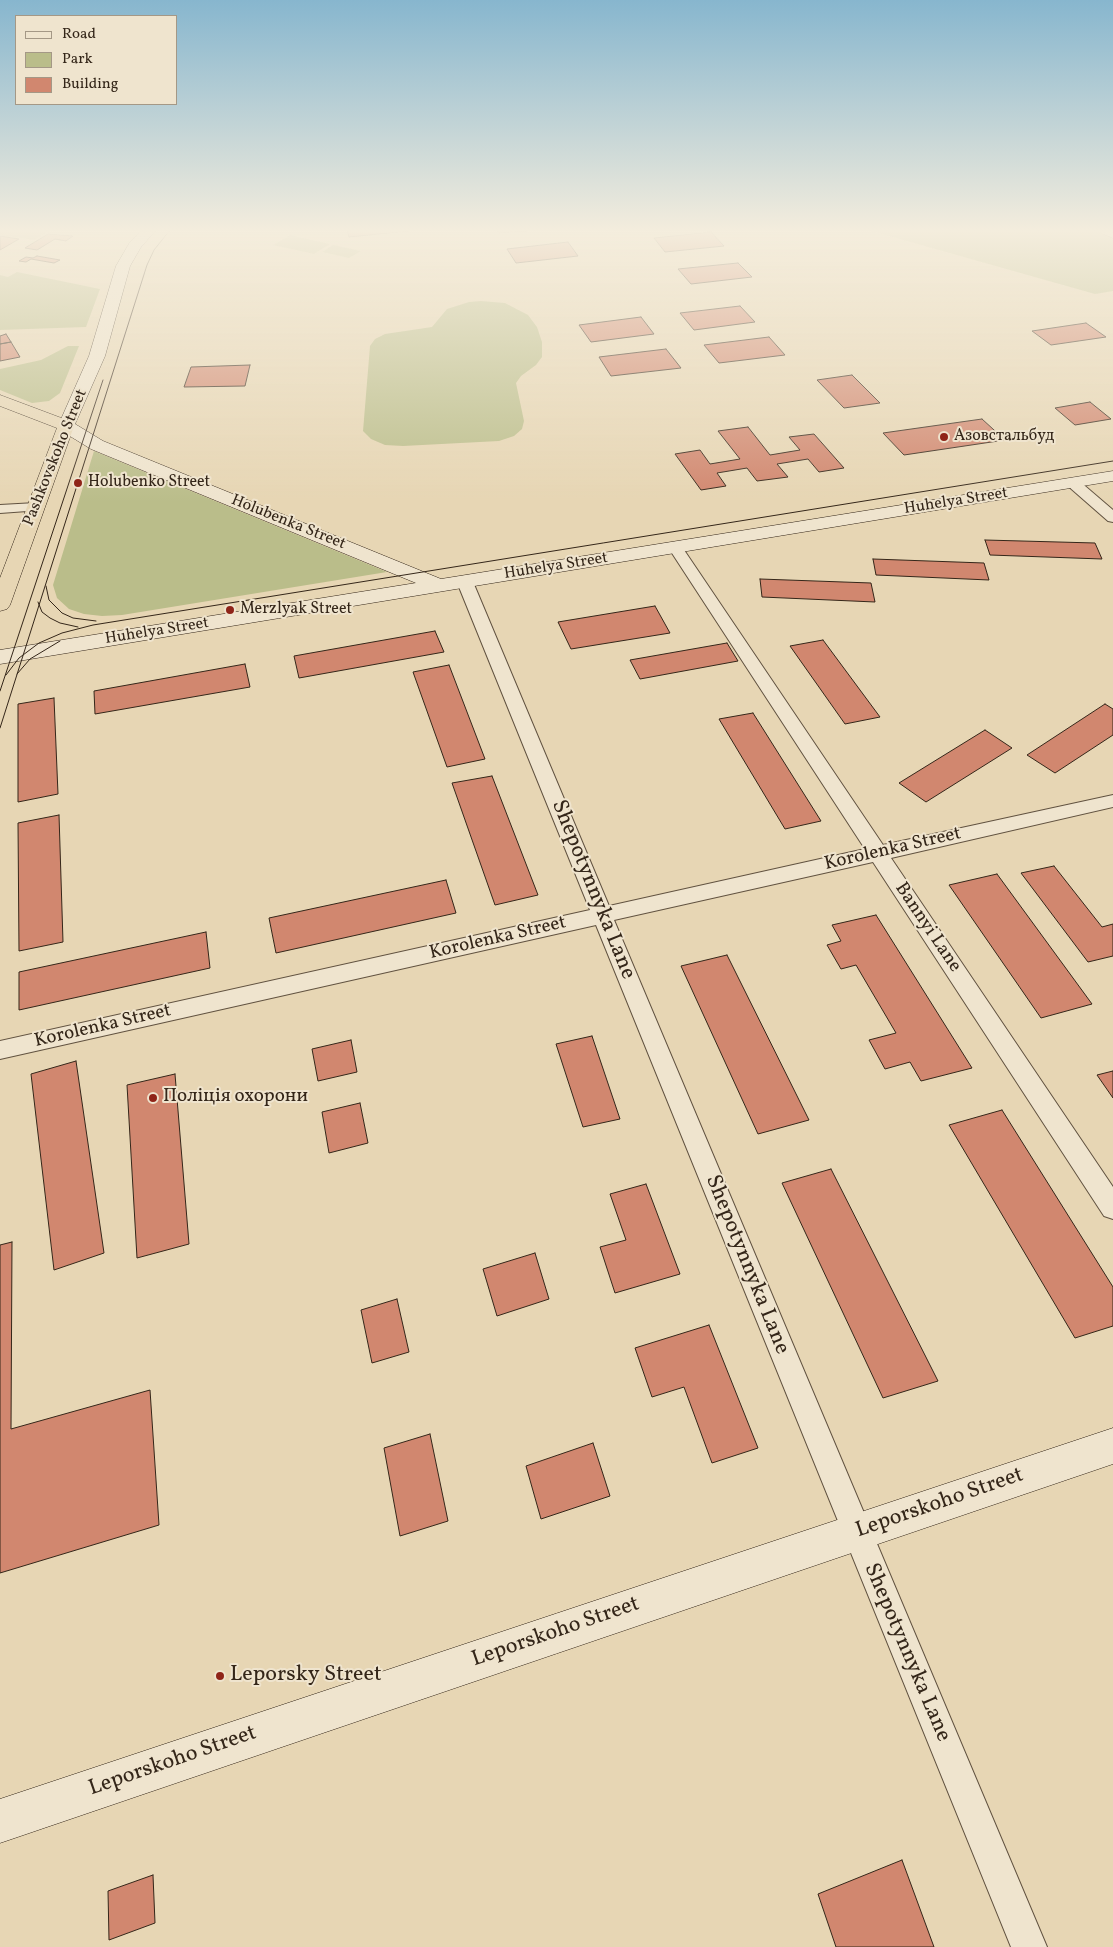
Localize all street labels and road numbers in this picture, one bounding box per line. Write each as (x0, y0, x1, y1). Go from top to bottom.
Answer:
street label: Pashkovskoho Street (20, 387, 92, 529)
street label: Huhelya Street (903, 484, 1009, 520)
street label: Holubenka Street (228, 491, 348, 555)
street label: Huhelya Street (503, 549, 609, 585)
street label: Huhelya Street (104, 614, 210, 650)
street label: Shepotynnyka Lane (544, 796, 640, 984)
street label: Korolenka Street (822, 823, 964, 877)
street label: Bannyi Lane (889, 879, 965, 977)
street label: Korolenka Street (427, 912, 569, 966)
street label: Korolenka Street (32, 1000, 174, 1054)
street label: Shepotynnyka Lane (698, 1171, 794, 1359)
street label: Leporskoho Street (853, 1463, 1027, 1545)
street label: Shepotynnyka Lane (857, 1560, 955, 1746)
street label: Leporskoho Street (469, 1592, 643, 1674)
street label: Leporskoho Street (86, 1721, 260, 1803)

